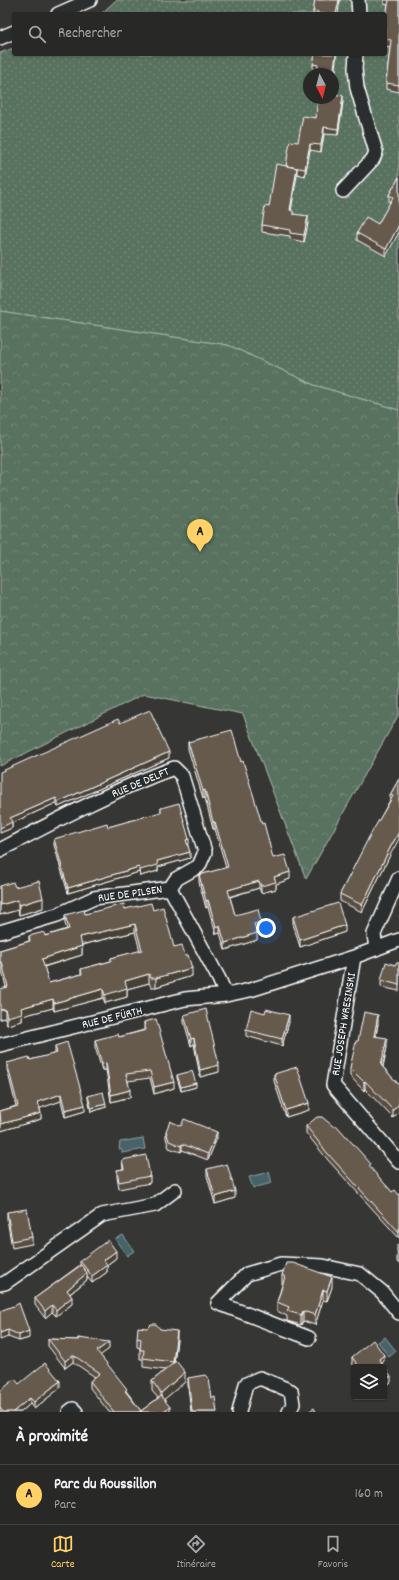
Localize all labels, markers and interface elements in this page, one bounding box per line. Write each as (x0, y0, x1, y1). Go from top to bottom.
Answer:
search box (12, 12, 387, 56)
icon: search (26, 23, 48, 45)
text: Rechercher (58, 23, 122, 45)
north arrow (303, 68, 339, 104)
pin: A (187, 519, 213, 552)
street label: RUE DE DELFT (109, 764, 172, 803)
street label: RUE DE PILSEN (97, 882, 164, 907)
your location (256, 918, 276, 938)
street label: RUE JOSEPH WRESINSKI (328, 971, 361, 1077)
street label: RUE DE FÜRTH (80, 1003, 144, 1034)
map controls (351, 1364, 387, 1400)
button: layers (351, 1364, 387, 1400)
text: À proximité (16, 1426, 88, 1450)
text: Parc du Roussillon (54, 1474, 156, 1496)
text: A (25, 1485, 33, 1504)
text: 160 m (355, 1485, 383, 1504)
text: Parc (54, 1496, 76, 1515)
tab: Carte (51, 1533, 75, 1573)
tab: Itinéraire (176, 1533, 216, 1573)
tab: Favoris (318, 1533, 348, 1573)

